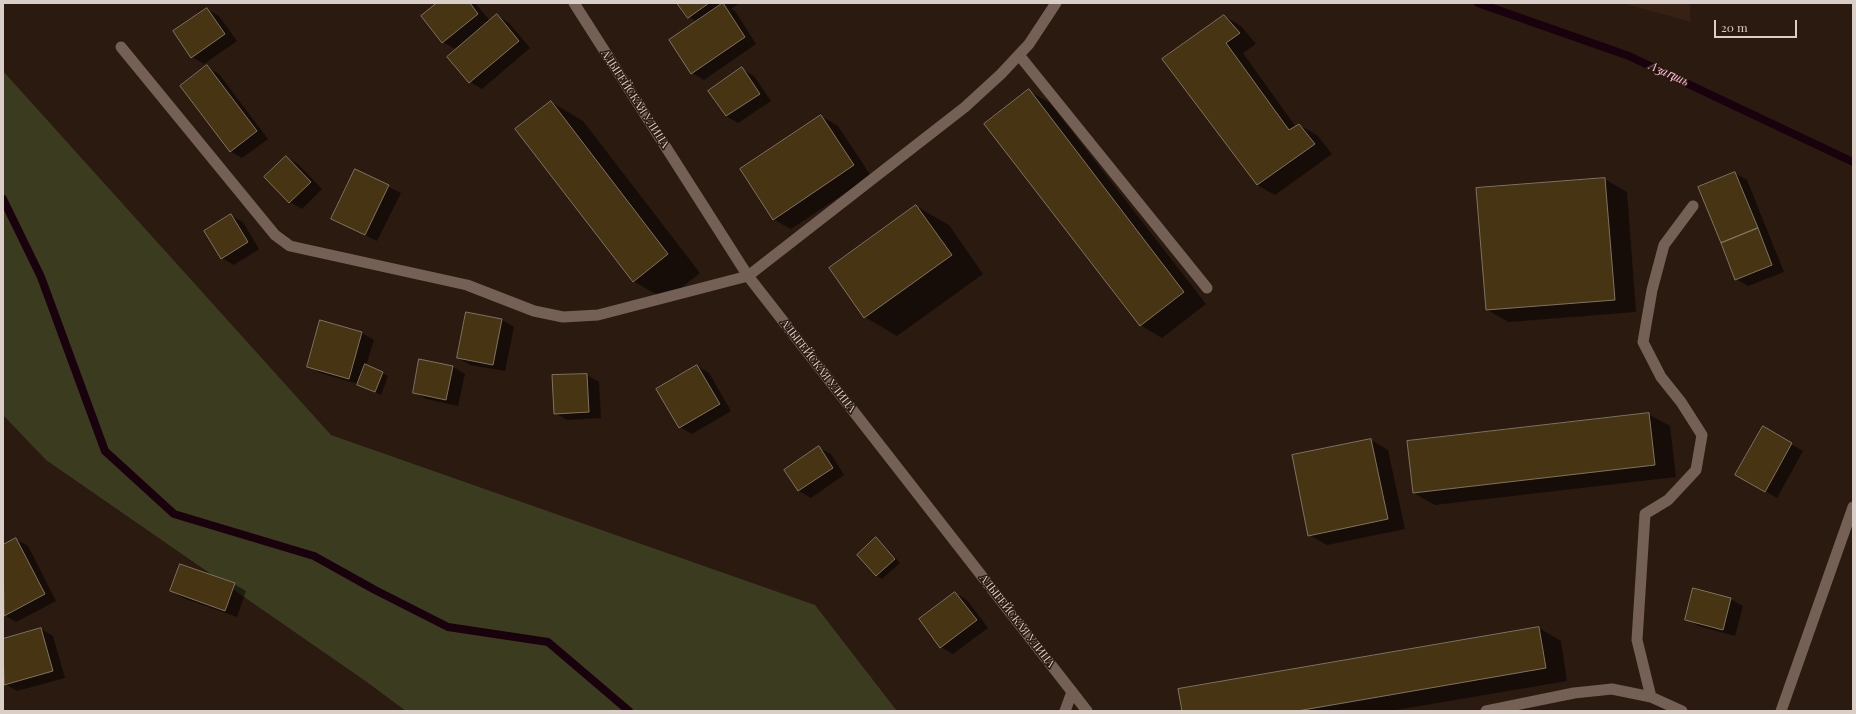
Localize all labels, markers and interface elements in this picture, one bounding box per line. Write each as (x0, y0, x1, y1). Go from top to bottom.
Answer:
scale bar (1716, 12, 1799, 38)
text: 20 m (1721, 19, 1748, 35)
street label: АДЫГЕЙСКАЯ УЛИЦА (598, 47, 672, 151)
water label: Аӡаԥшь (1647, 59, 1691, 89)
street label: АДЫГЕЙСКАЯ УЛИЦА (778, 317, 858, 415)
street label: АДЫГЕЙСКАЯ УЛИЦА (977, 572, 1057, 670)

